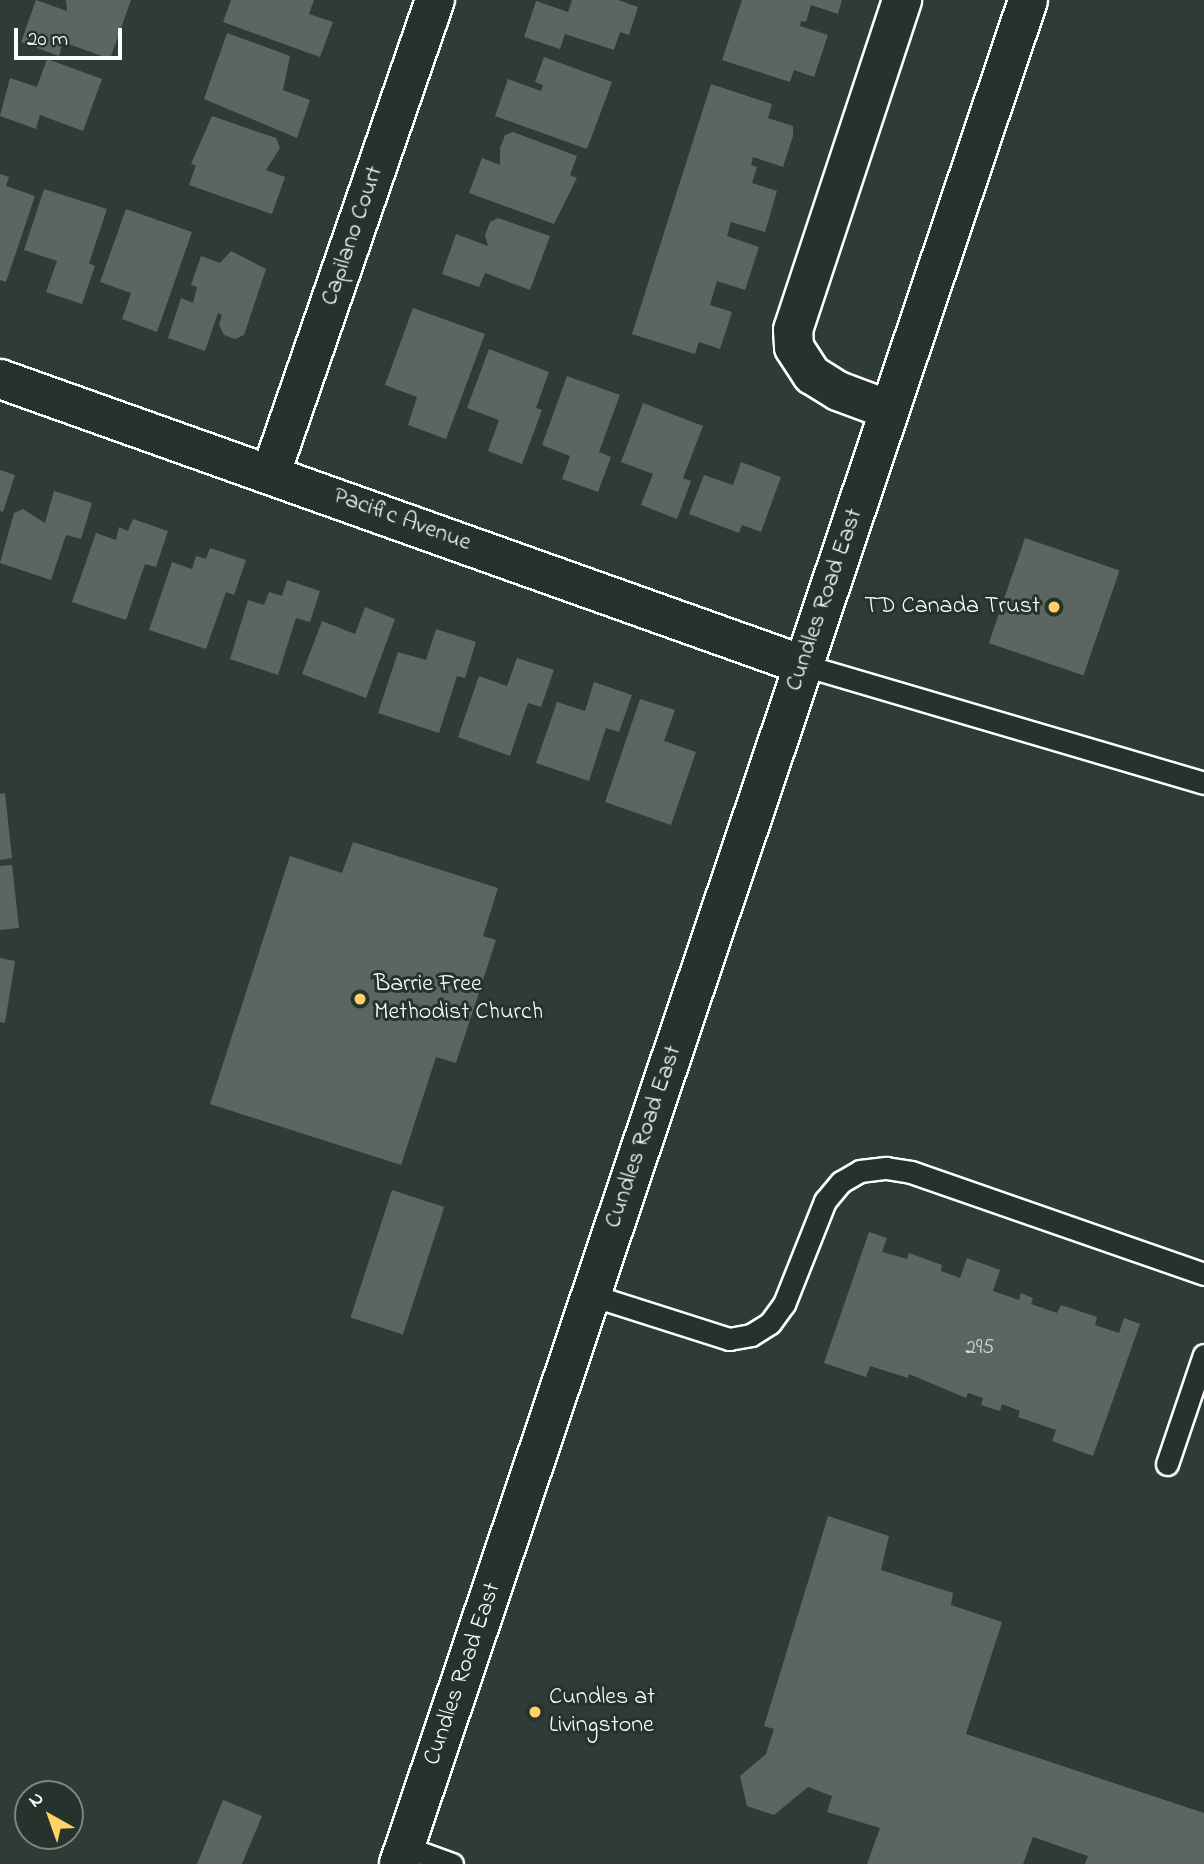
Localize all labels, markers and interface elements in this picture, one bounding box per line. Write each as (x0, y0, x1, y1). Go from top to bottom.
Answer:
scale bar (18, 14, 126, 58)
text: 20 m (27, 25, 68, 55)
street label: Capilano Court (316, 162, 390, 310)
street label: Pacific Avenue (329, 482, 475, 558)
street label: Cundles Road East (780, 505, 870, 695)
place label: TD Canada Trust (864, 593, 1040, 621)
marker: TD Canada Trust (1046, 599, 1062, 615)
place label: Barrie Free Methodist Church (374, 971, 543, 1027)
marker: Barrie Free Methodist Church (352, 991, 368, 1007)
street label: Cundles Road East (599, 1042, 689, 1232)
house number: 295 (966, 1335, 994, 1361)
street label: Cundles Road East (418, 1579, 508, 1769)
place label: Cundles at Livingstone (549, 1684, 655, 1740)
marker: Cundles at Livingstone (527, 1704, 543, 1720)
north arrow (14, 1780, 84, 1850)
text: N (23, 1786, 50, 1815)

